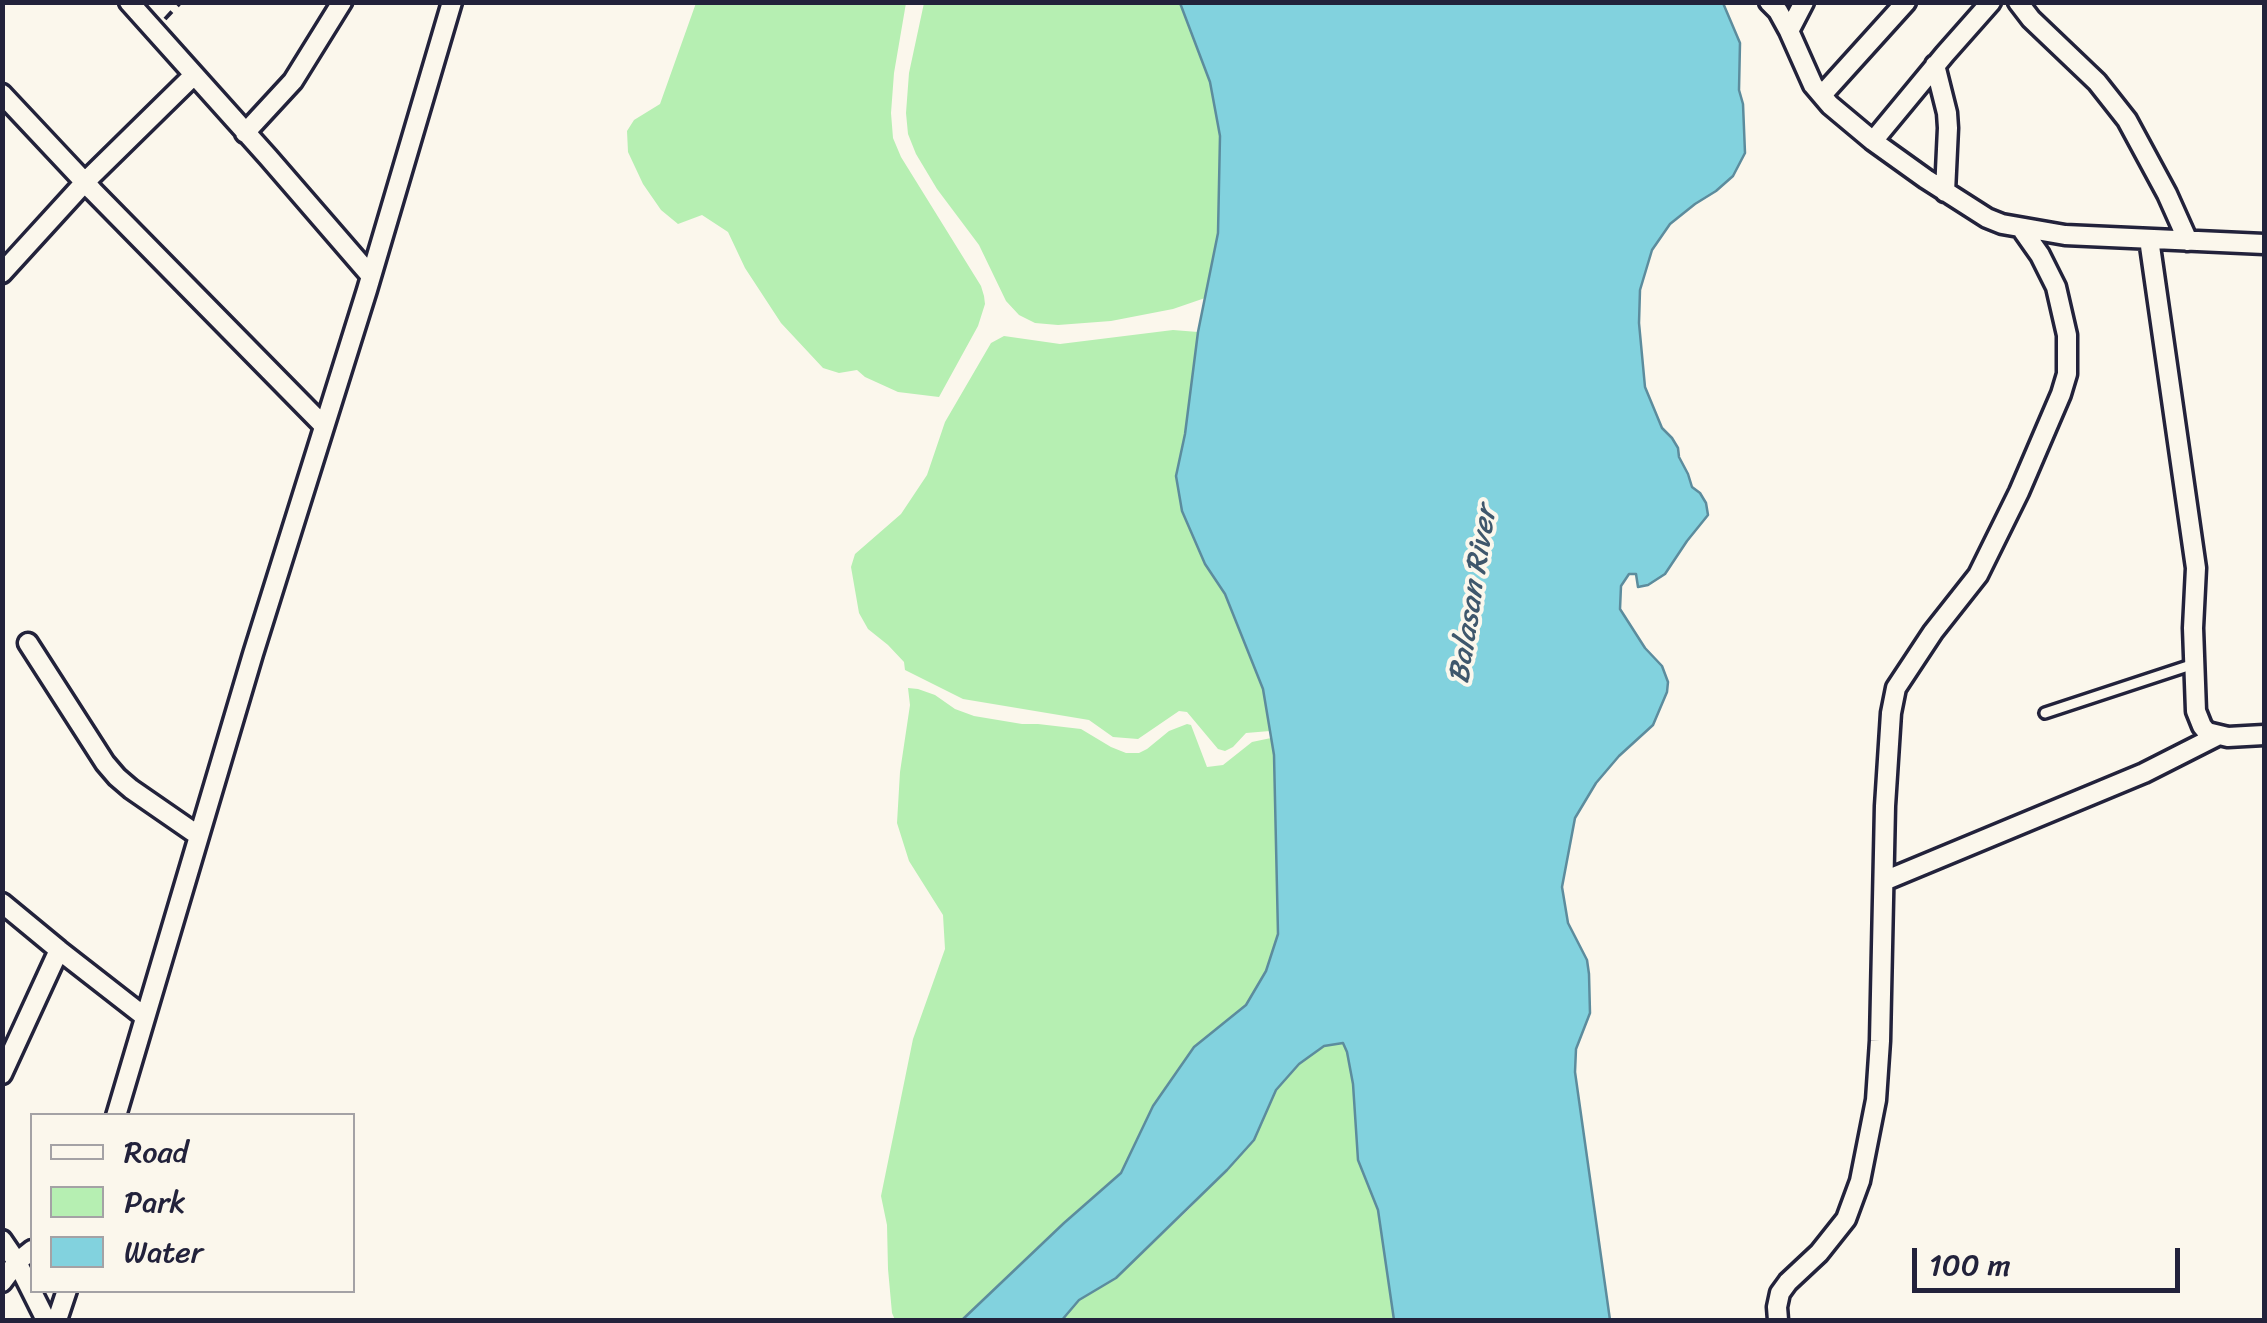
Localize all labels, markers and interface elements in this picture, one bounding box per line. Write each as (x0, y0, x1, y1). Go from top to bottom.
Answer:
water label: Balasan River (1442, 504, 1506, 686)
legend (30, 1113, 355, 1293)
text: Road (124, 1125, 188, 1179)
text: Park (124, 1175, 186, 1229)
text: Water (124, 1225, 203, 1279)
scale bar (1917, 1228, 2184, 1290)
text: 100 m (1929, 1238, 2011, 1292)

